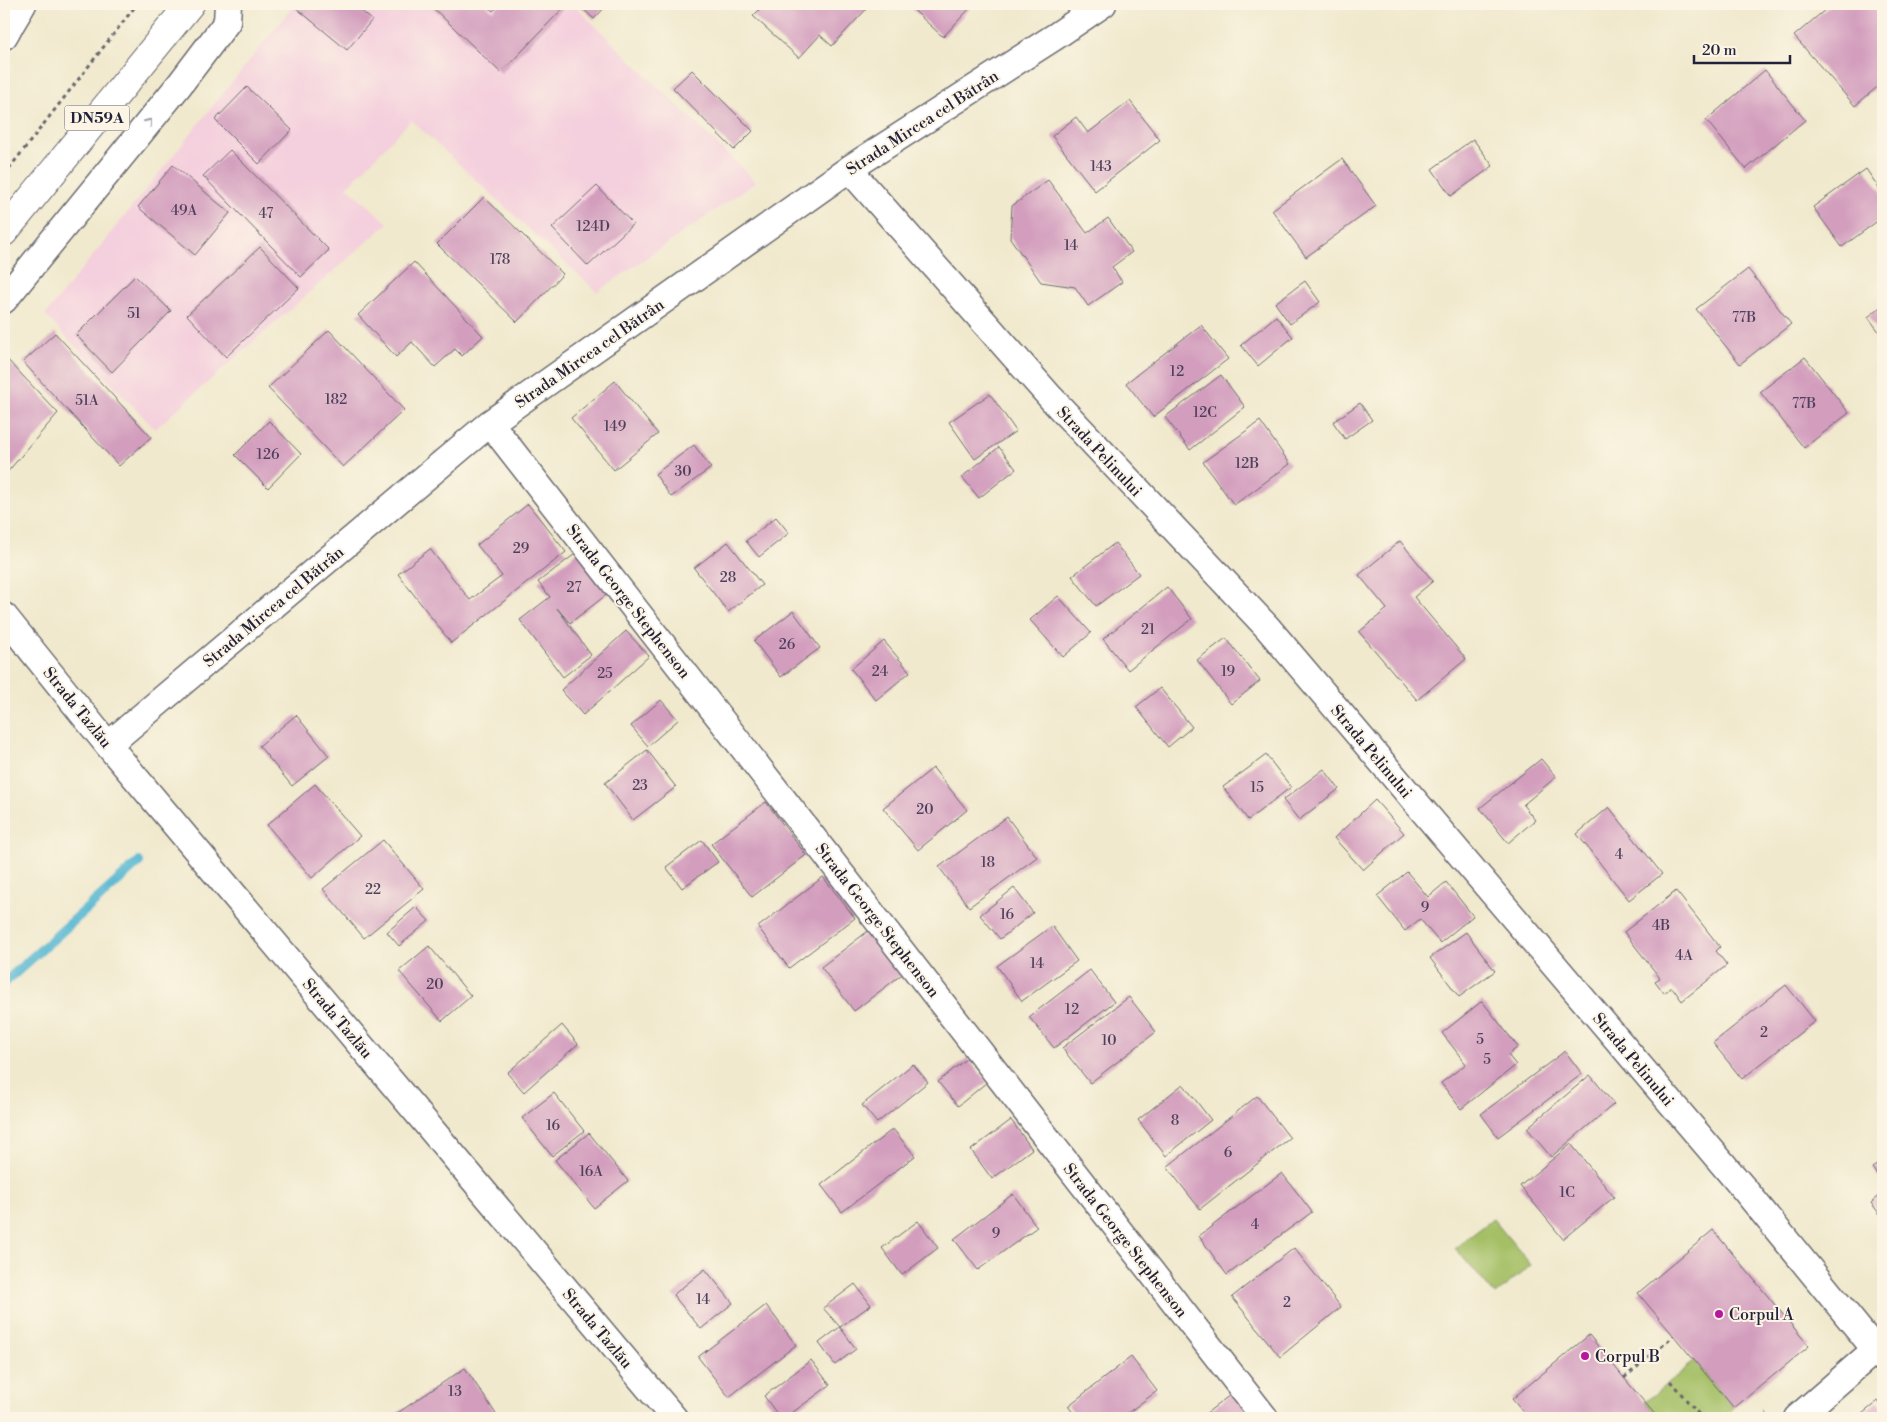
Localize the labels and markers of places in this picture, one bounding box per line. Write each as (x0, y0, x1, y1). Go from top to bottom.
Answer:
place label: Corpul A (1729, 1305, 1795, 1325)
marker: Corpul A (1713, 1308, 1725, 1320)
place label: Corpul B (1595, 1347, 1660, 1367)
marker: Corpul B (1579, 1350, 1591, 1362)

